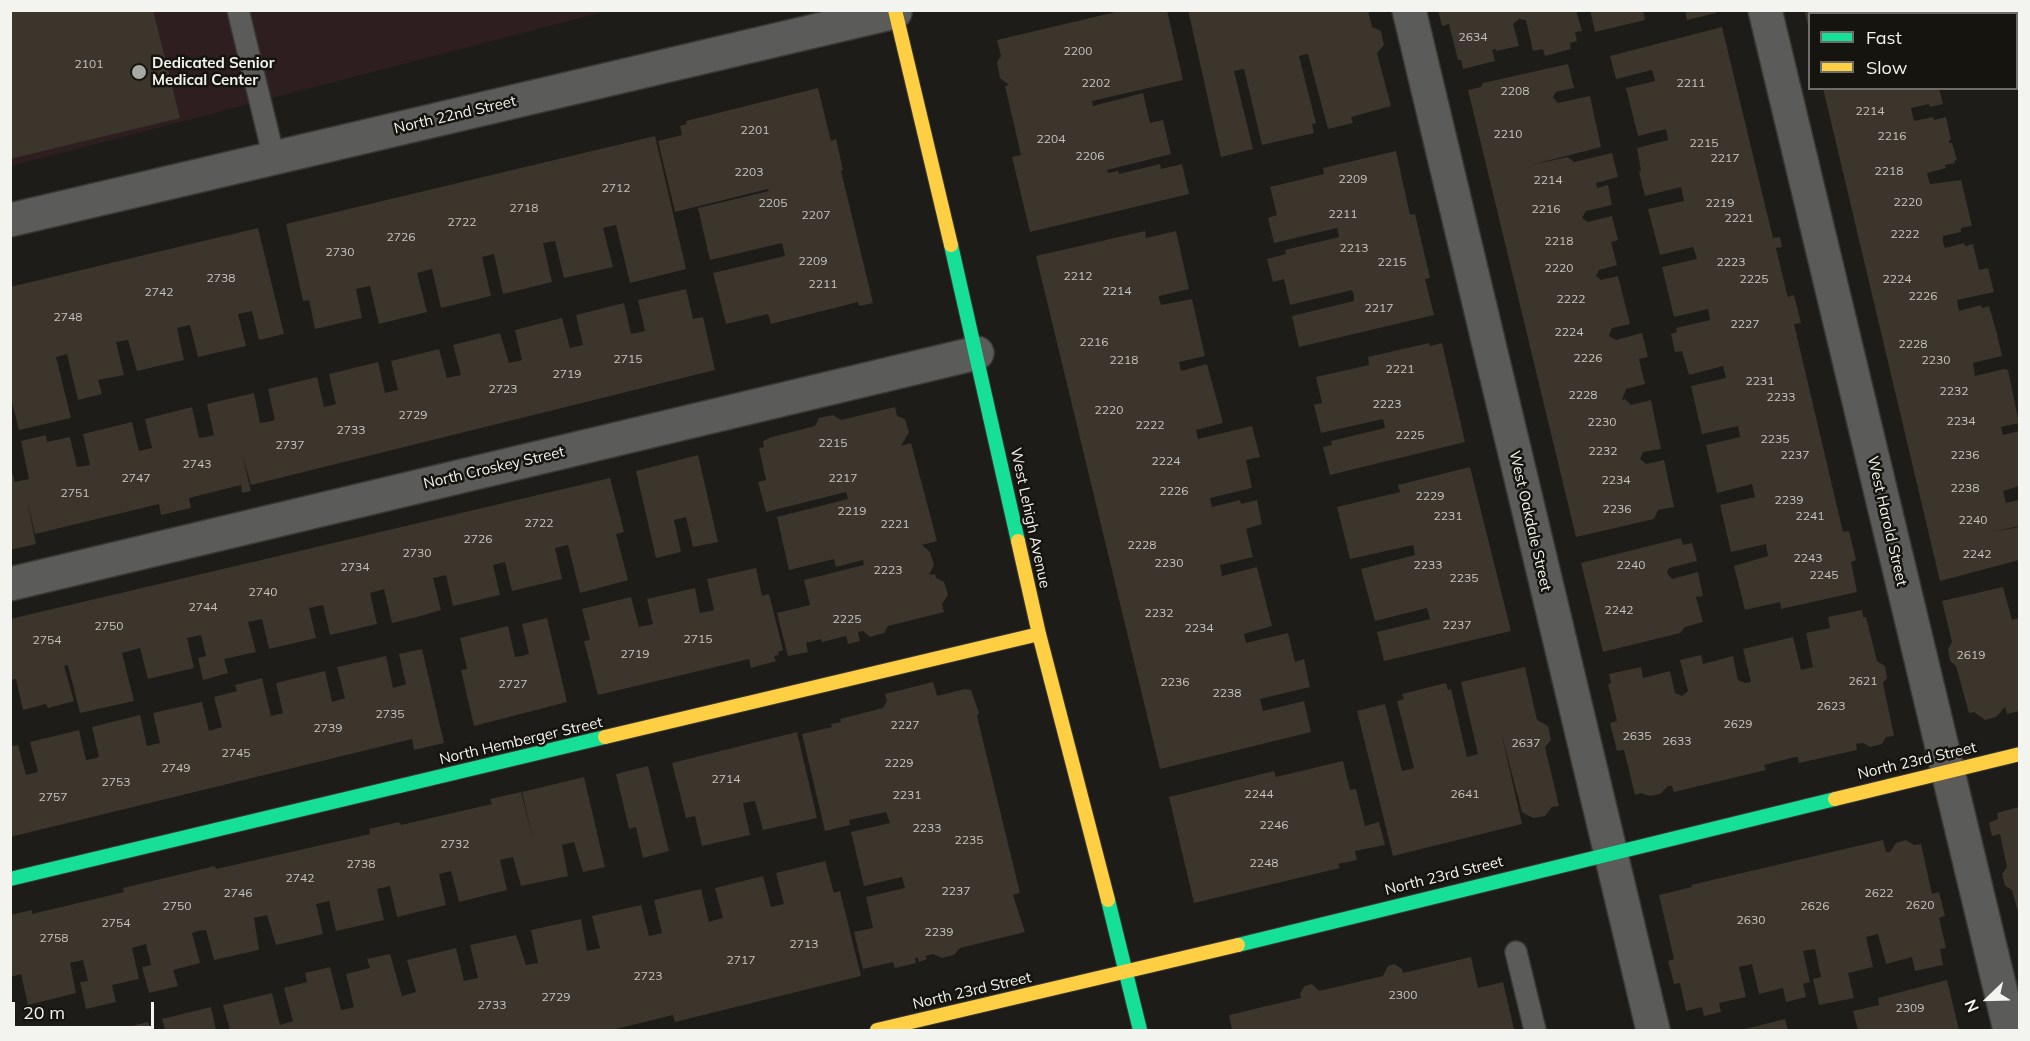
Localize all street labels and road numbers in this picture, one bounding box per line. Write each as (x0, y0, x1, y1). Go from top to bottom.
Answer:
street label: North 22nd Street (392, 92, 518, 138)
street label: North Croskey Street (422, 443, 566, 493)
street label: West Lehigh Avenue (1006, 446, 1054, 590)
street label: West Oakdale Street (1505, 449, 1555, 593)
street label: West Harold Street (1863, 454, 1911, 588)
street label: North Hemberger Street (438, 713, 604, 769)
street label: North 23rd Street (1856, 739, 1978, 783)
street label: North 23rd Street (1383, 853, 1505, 899)
street label: North 23rd Street (911, 969, 1033, 1013)

